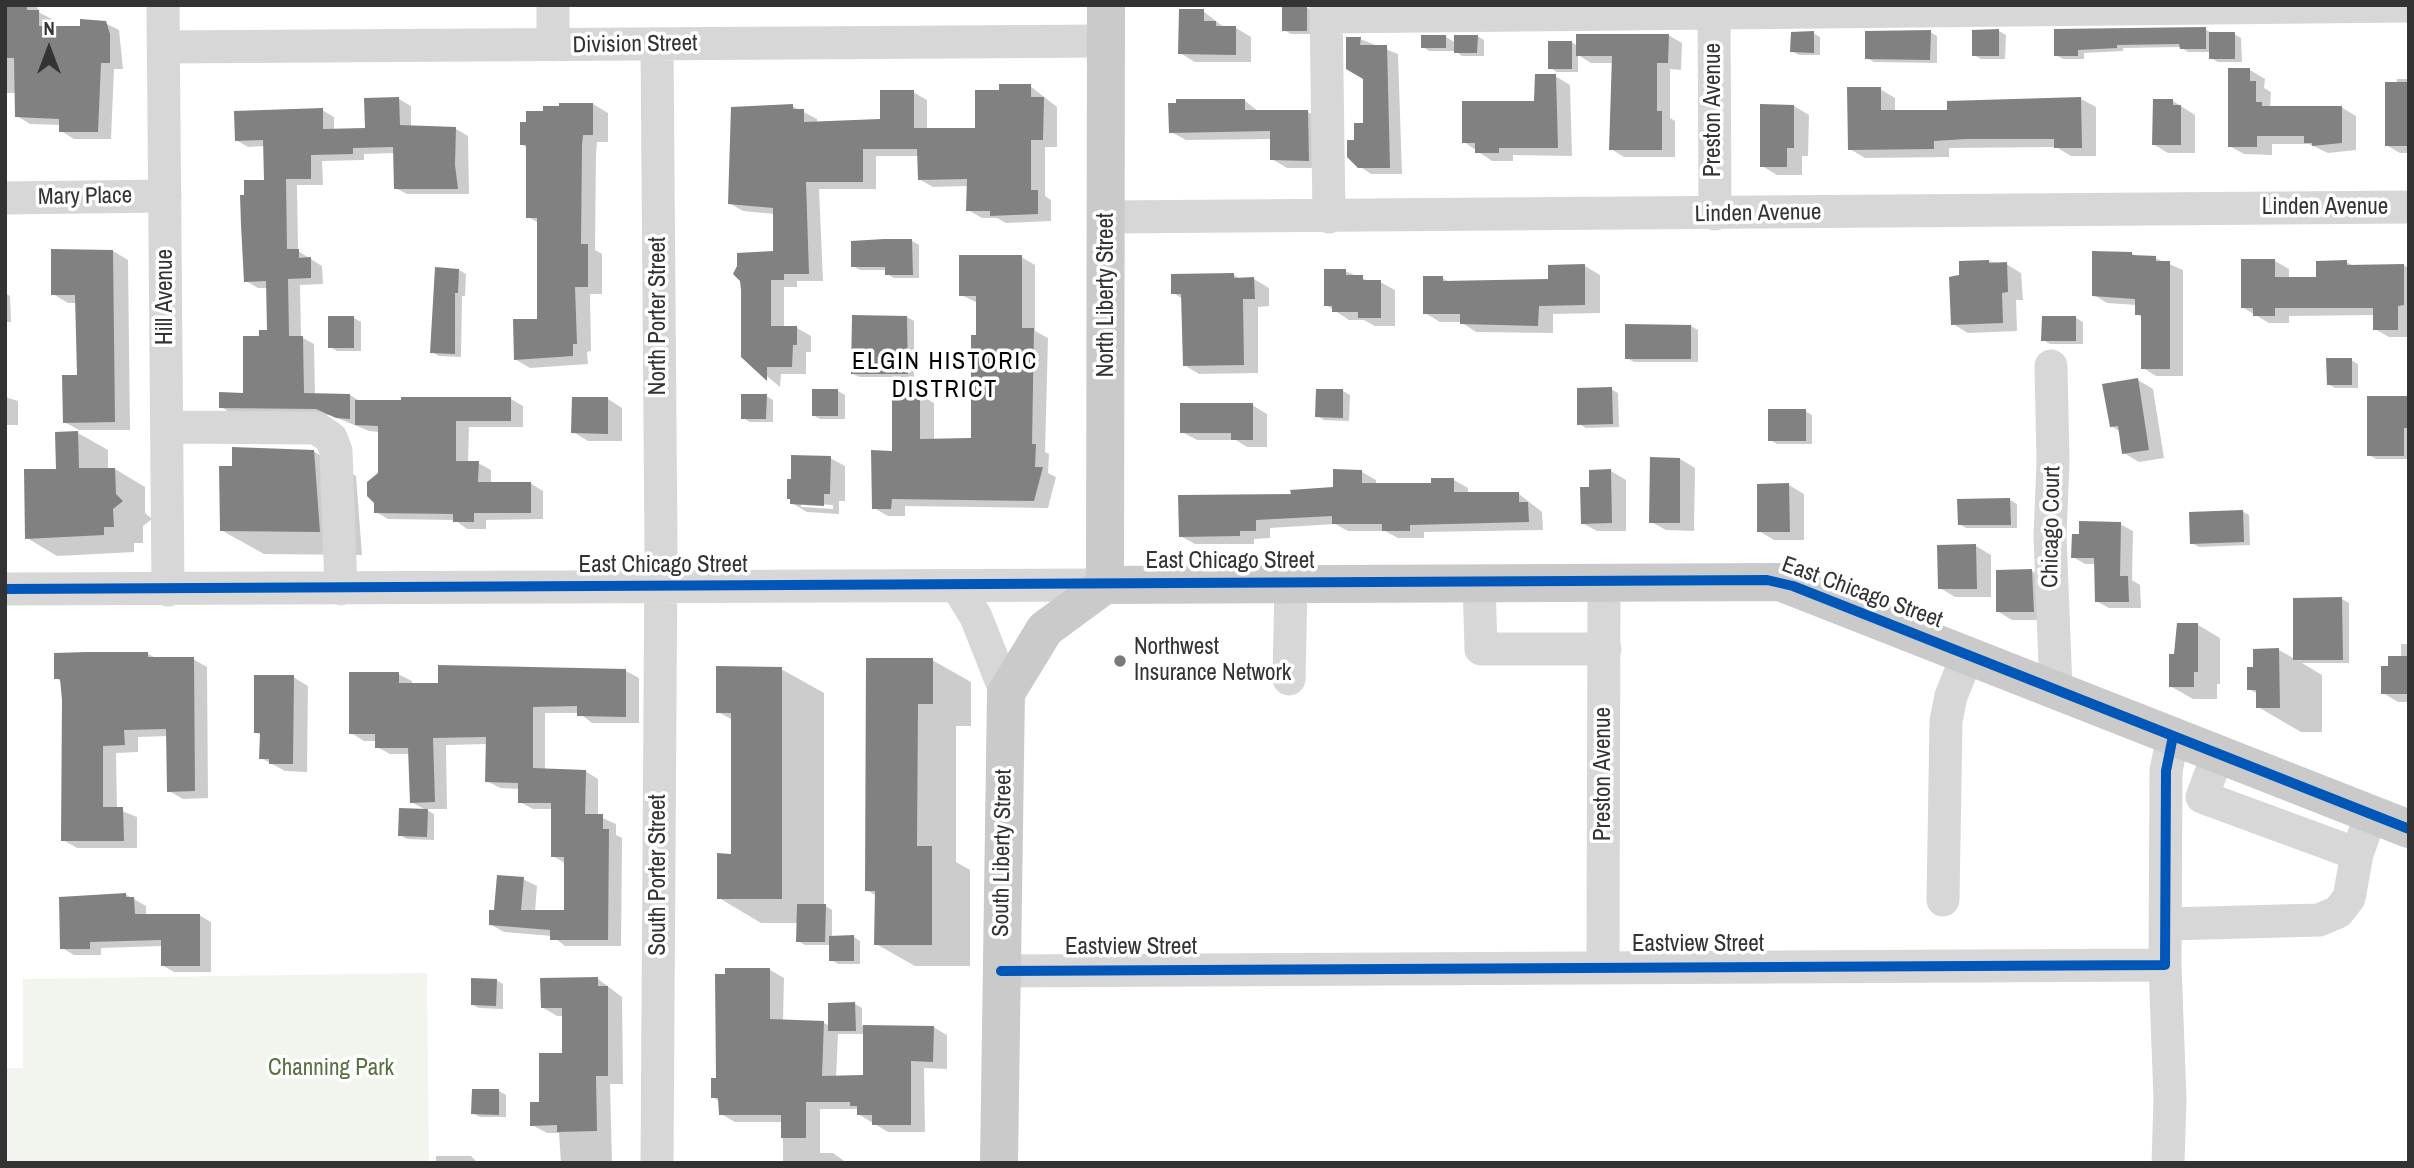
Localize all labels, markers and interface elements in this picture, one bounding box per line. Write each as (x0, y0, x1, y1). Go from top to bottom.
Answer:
north arrow (14, 14, 84, 84)
text: N (43, 15, 55, 41)
street label: Division Street (572, 30, 698, 60)
street label: Preston Avenue (1700, 43, 1728, 177)
street label: Mary Place (38, 182, 132, 212)
street label: Linden Avenue (2262, 194, 2388, 222)
street label: Linden Avenue (1694, 199, 1822, 229)
street label: North Liberty Street (1093, 213, 1121, 377)
street label: North Porter Street (645, 237, 673, 395)
street label: Hill Avenue (152, 249, 180, 345)
district label: ELGIN HISTORIC DISTRICT (854, 349, 1036, 405)
street label: Chicago Court (2037, 466, 2067, 588)
street label: East Chicago Street (1146, 548, 1314, 576)
street label: East Chicago Street (1778, 551, 1946, 635)
street label: East Chicago Street (579, 552, 747, 580)
place label: Northwest Insurance Network (1134, 634, 1291, 688)
marker: Northwest Insurance Network (1112, 653, 1128, 669)
street label: Preston Avenue (1590, 707, 1618, 841)
street label: South Liberty Street (988, 769, 1018, 937)
street label: South Porter Street (645, 794, 673, 956)
street label: Eastview Street (1632, 931, 1764, 959)
street label: Eastview Street (1065, 934, 1197, 962)
park label: Channing Park (268, 1055, 394, 1083)

